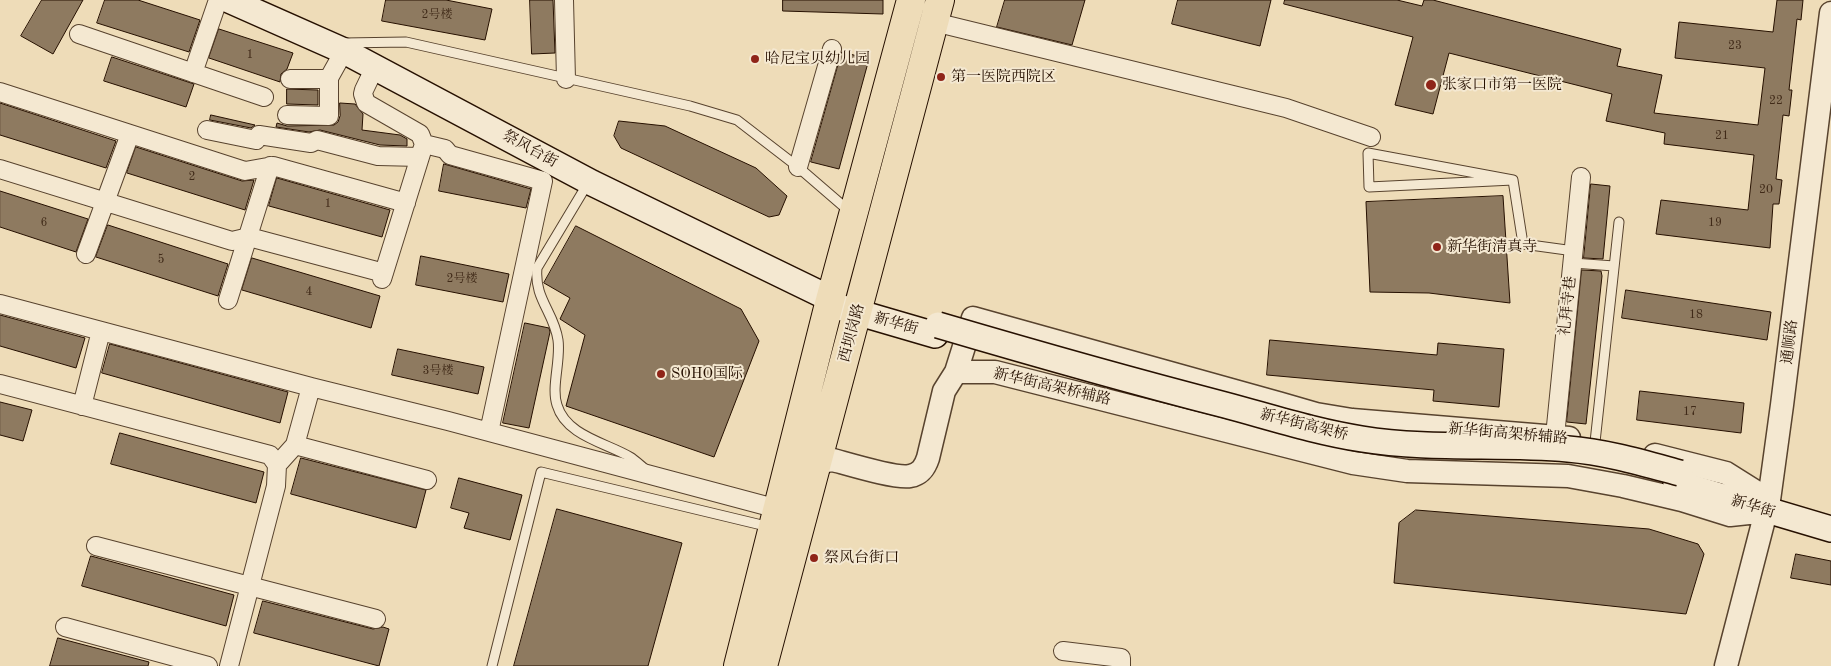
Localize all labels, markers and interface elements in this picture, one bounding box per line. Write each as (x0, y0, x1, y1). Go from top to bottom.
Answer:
house number: 2号楼 (422, 8, 452, 22)
house number: 23 (1728, 39, 1742, 53)
house number: 1 (247, 48, 253, 62)
place label: 哈尼宝贝幼儿园 (765, 50, 870, 68)
marker: 哈尼宝贝幼儿园 (749, 53, 761, 65)
place label: 第一医院西院区 (951, 68, 1056, 86)
marker: 第一医院西院区 (935, 71, 947, 83)
place label: 张家口市第一医院 (1442, 76, 1562, 94)
marker: 张家口市第一医院 (1424, 78, 1438, 92)
house number: 22 (1769, 94, 1783, 108)
street label: 祭风台街 (499, 127, 561, 171)
house number: 21 (1715, 129, 1729, 143)
house number: 2 (189, 170, 195, 184)
house number: 20 (1759, 183, 1773, 197)
house number: 1 (325, 197, 331, 211)
house number: 6 (41, 216, 47, 230)
house number: 19 (1708, 216, 1722, 230)
place label: 新华街清真寺 (1447, 238, 1537, 256)
marker: 新华街清真寺 (1431, 241, 1443, 253)
house number: 5 (158, 253, 164, 267)
house number: 2号楼 (447, 272, 477, 286)
street label: 礼拜寺巷 (1556, 275, 1580, 337)
house number: 4 (306, 285, 312, 299)
street label: 西坝岗路 (836, 302, 868, 364)
house number: 18 (1689, 308, 1703, 322)
street label: 新华街 (872, 309, 920, 339)
street label: 通顺路 (1778, 319, 1802, 365)
house number: 3号楼 (423, 364, 453, 378)
place label: SOHO国际 (671, 365, 743, 383)
street label: 新华街高架桥辅路 (992, 365, 1112, 409)
marker: SOHO国际 (655, 368, 667, 380)
street label: 新华街高架桥 (1258, 405, 1350, 445)
house number: 17 (1683, 405, 1697, 419)
street label: 新华街高架桥辅路 (1447, 420, 1569, 448)
street label: 新华街 (1729, 492, 1777, 522)
place label: 祭风台街口 (824, 549, 899, 567)
marker: 祭风台街口 (808, 552, 820, 564)

